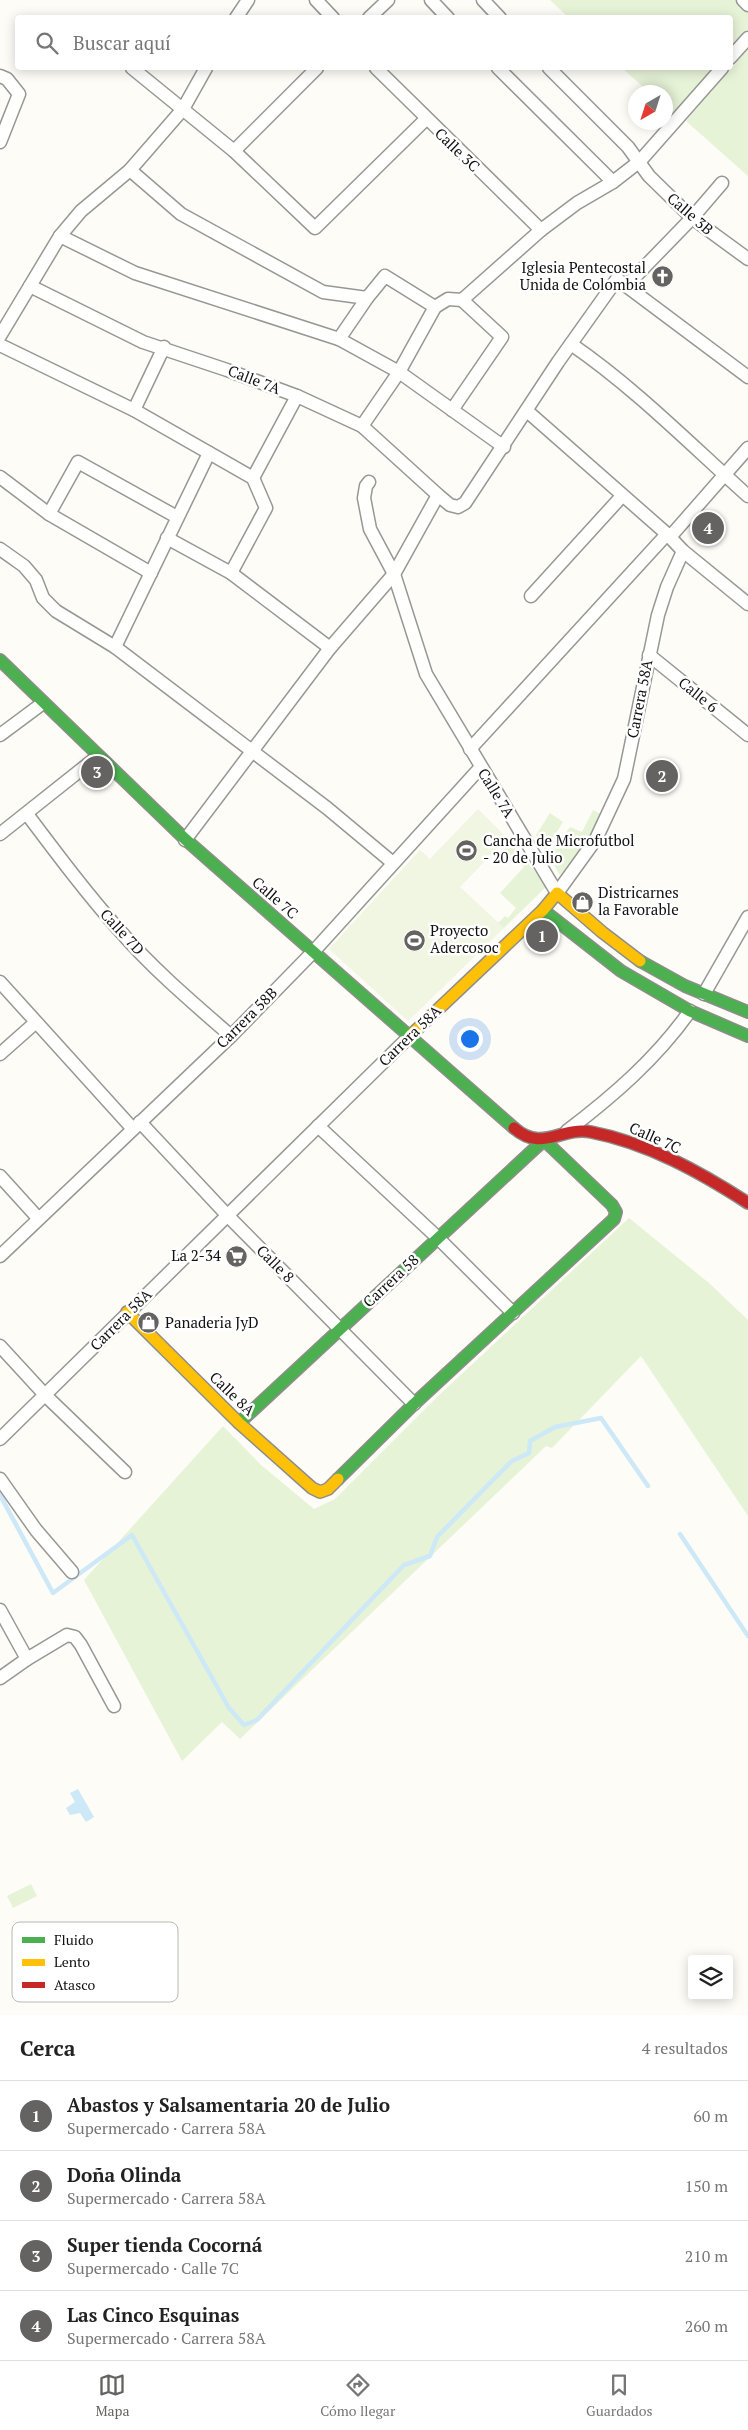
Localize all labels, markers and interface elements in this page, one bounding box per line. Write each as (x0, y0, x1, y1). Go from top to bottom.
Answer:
search box (15, 15, 733, 70)
icon: search (33, 29, 61, 57)
text: Buscar aquí (73, 30, 171, 55)
north arrow (628, 85, 673, 130)
street label: Calle 3C (431, 123, 484, 176)
street label: Calle 3B (663, 188, 718, 239)
place label: Iglesia Pentecostal Unida de Colombia (520, 257, 646, 294)
church icon: Iglesia Pentecostal Unida de Colombia (650, 265, 674, 289)
street label: Calle 7A (225, 360, 284, 398)
pin: 4 (692, 509, 724, 547)
street label: Carrera 58A (622, 657, 657, 740)
street label: Calle 6 (675, 672, 723, 716)
pin: 3 (81, 753, 113, 791)
pin: 2 (646, 757, 678, 795)
street label: Calle 7A (474, 764, 520, 822)
place label: Cancha de Microfutbol - 20 de Julio (483, 830, 635, 867)
sports icon: Cancha de Microfutbol - 20 de Julio (455, 838, 479, 862)
street label: Calle 7C (248, 872, 303, 923)
place label: Districarnes la Favorable (598, 882, 679, 919)
shop icon: Districarnes la Favorable (570, 890, 594, 914)
street label: Calle 7D (96, 904, 149, 959)
pin: 1 (526, 917, 558, 955)
place label: Proyecto Adercosoc (430, 920, 499, 957)
sports icon: Proyecto Adercosoc (402, 928, 426, 952)
street label: Carrera 58B (211, 982, 281, 1052)
street label: Carrera 58A (374, 1000, 445, 1070)
your location (457, 1026, 483, 1052)
street label: Calle 7C (626, 1117, 684, 1157)
street label: Calle 8 (253, 1240, 299, 1286)
supermarket icon: La 2-34 (225, 1244, 249, 1268)
place label: La 2-34 (171, 1245, 221, 1265)
street label: Carrera 58 (358, 1249, 422, 1311)
street label: Carrera 58A (85, 1284, 156, 1354)
shop icon: Panaderia JyD (137, 1311, 161, 1335)
place label: Panaderia JyD (165, 1312, 259, 1332)
street label: Calle 8A (206, 1367, 260, 1420)
legend (12, 1922, 178, 2002)
text: Fluido (54, 1930, 94, 1949)
text: Lento (54, 1952, 90, 1971)
map controls (688, 1955, 733, 2000)
button: layers (688, 1955, 733, 2000)
text: Atasco (54, 1975, 95, 1994)
text: Cerca (20, 2034, 75, 2062)
text: 4 resultados (642, 2037, 728, 2059)
text: Abastos y Salsamentaria 20 de Julio (67, 2092, 390, 2117)
text: 1 (31, 2105, 41, 2127)
text: 60 m (693, 2105, 728, 2127)
text: Supermercado · Carrera 58A (67, 2117, 266, 2139)
text: Doña Olinda (67, 2162, 181, 2187)
text: 2 (31, 2175, 41, 2197)
text: 150 m (685, 2175, 728, 2197)
text: Supermercado · Carrera 58A (67, 2187, 266, 2209)
text: Super tienda Cocorná (67, 2232, 262, 2257)
text: 3 (31, 2245, 41, 2267)
text: 210 m (685, 2245, 728, 2267)
text: Supermercado · Calle 7C (67, 2257, 239, 2279)
text: Las Cinco Esquinas (67, 2302, 239, 2327)
text: 4 (31, 2315, 41, 2337)
text: 260 m (685, 2315, 728, 2337)
text: Supermercado · Carrera 58A (67, 2327, 266, 2349)
tab: Mapa (95, 2371, 130, 2420)
tab: Cómo llegar (320, 2371, 395, 2420)
tab: Guardados (586, 2371, 653, 2420)

